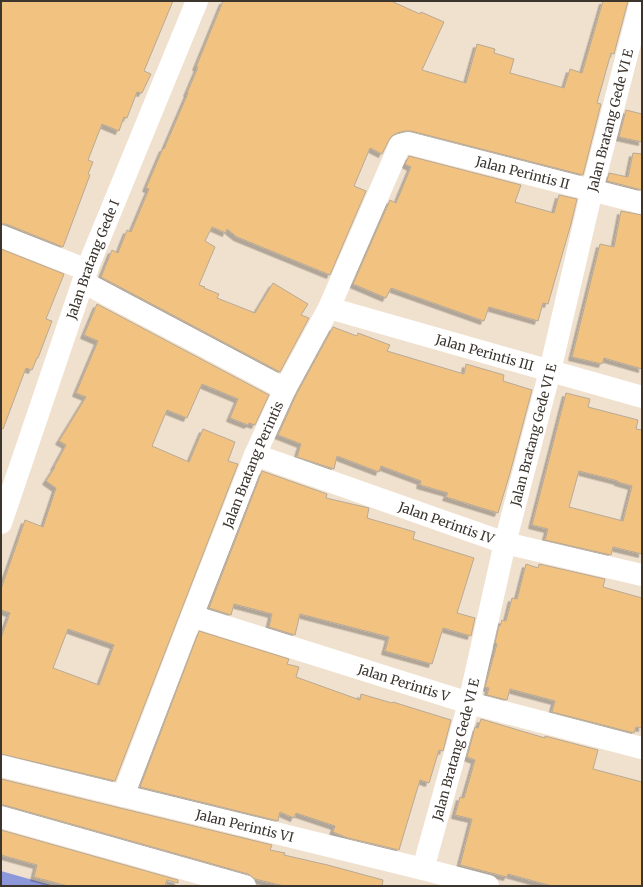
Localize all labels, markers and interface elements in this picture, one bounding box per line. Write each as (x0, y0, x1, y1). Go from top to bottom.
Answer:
street label: Jalan Bratang Gede VI E (584, 46, 637, 194)
street label: Jalan Perintis II (473, 153, 572, 193)
street label: Jalan Bratang Gede I (63, 197, 123, 323)
street label: Jalan Perintis III (433, 331, 536, 375)
street label: Jalan Bratang Gede VI E (507, 361, 561, 509)
street label: Jalan Bratang Perintis (219, 398, 287, 532)
street label: Jalan Perintis IV (395, 498, 497, 548)
street label: Jalan Perintis V (355, 660, 452, 705)
street label: Jalan Bratang Gede VI E (429, 676, 483, 824)
street label: Jalan Perintis VI (193, 806, 296, 846)

